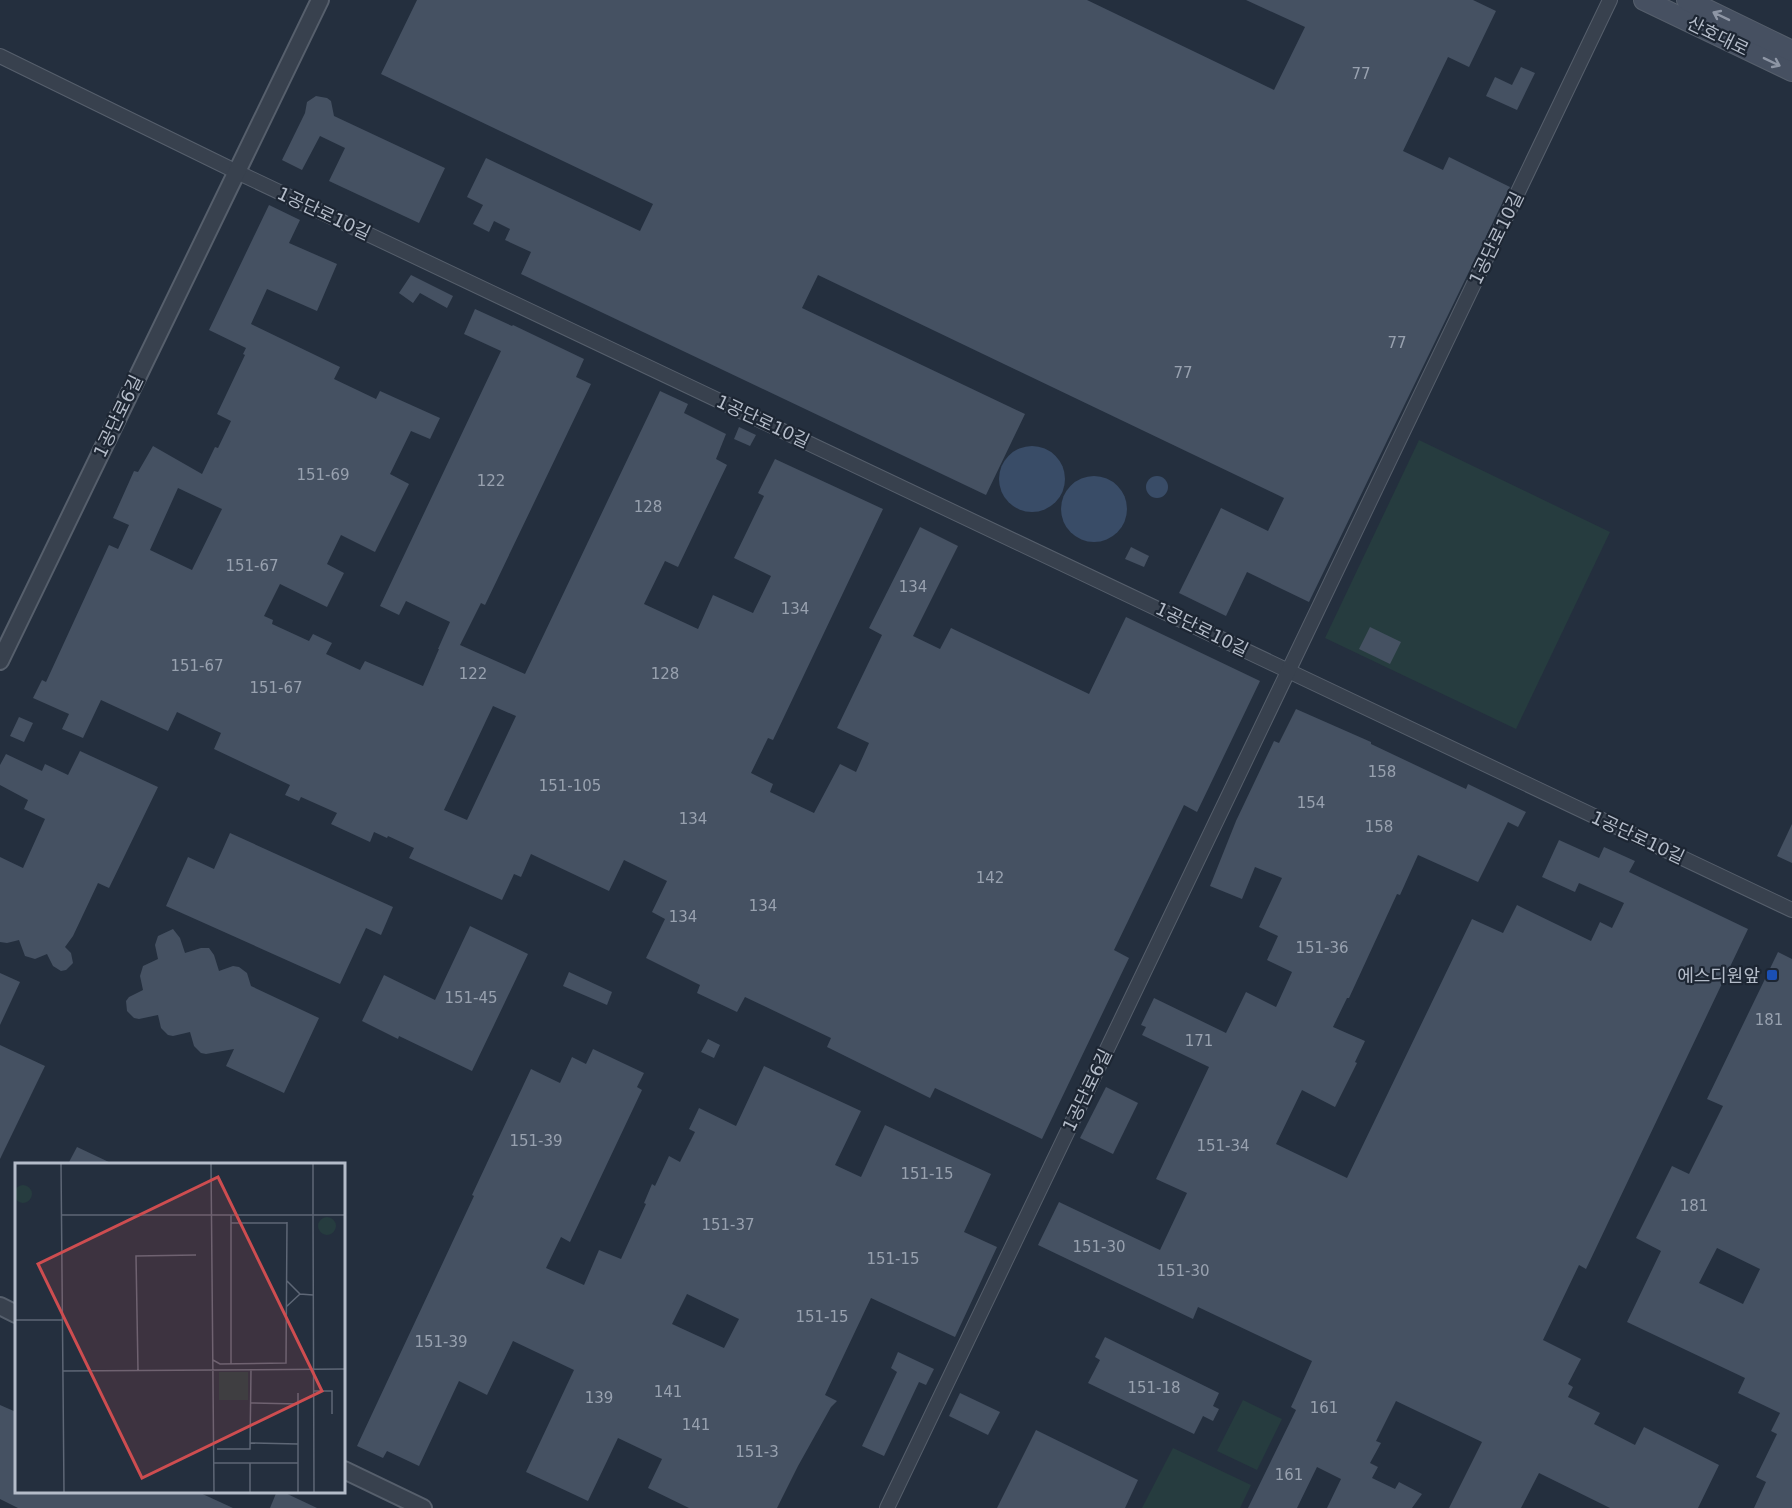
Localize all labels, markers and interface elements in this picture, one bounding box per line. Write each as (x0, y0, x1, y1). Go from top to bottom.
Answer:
one-way arrow (1712, 10, 1730, 22)
street label: 산호대로 (1684, 12, 1752, 60)
one-way arrow (1763, 56, 1781, 68)
house number: 77 (1351, 65, 1371, 83)
street label: 1공단로10길 (274, 182, 374, 244)
street label: 1공단로10길 (1465, 188, 1527, 288)
house number: 77 (1387, 334, 1407, 352)
house number: 77 (1173, 364, 1193, 382)
street label: 1공단로6길 (89, 371, 147, 461)
street label: 1공단로10길 (713, 390, 813, 452)
house number: 151-69 (296, 466, 350, 484)
house number: 122 (477, 472, 505, 490)
house number: 128 (634, 498, 662, 516)
house number: 151-67 (225, 557, 279, 575)
house number: 134 (899, 578, 927, 596)
street label: 1공단로10길 (1152, 598, 1252, 660)
house number: 134 (781, 600, 809, 618)
house number: 151-67 (170, 657, 224, 675)
house number: 122 (459, 665, 487, 683)
house number: 128 (651, 665, 679, 683)
house number: 151-67 (249, 679, 303, 697)
house number: 158 (1368, 763, 1396, 781)
house number: 151-105 (539, 777, 601, 795)
house number: 154 (1297, 794, 1325, 812)
street label: 1공단로10길 (1588, 806, 1688, 868)
house number: 134 (679, 810, 707, 828)
house number: 158 (1365, 818, 1393, 836)
house number: 142 (976, 869, 1004, 887)
house number: 134 (749, 897, 777, 915)
house number: 134 (669, 908, 697, 926)
house number: 151-36 (1295, 939, 1349, 957)
place label: 에스디원앞 (1677, 965, 1760, 986)
marker: 에스디원앞 (1765, 968, 1779, 982)
house number: 151-45 (444, 989, 498, 1007)
house number: 181 (1755, 1011, 1783, 1029)
house number: 171 (1185, 1032, 1213, 1050)
street label: 1공단로6길 (1058, 1045, 1116, 1135)
house number: 151-39 (509, 1132, 563, 1150)
house number: 151-34 (1196, 1137, 1250, 1155)
inset map (15, 1163, 345, 1493)
house number: 151-15 (900, 1165, 954, 1183)
house number: 181 (1680, 1197, 1708, 1215)
house number: 151-37 (701, 1216, 755, 1234)
house number: 151-30 (1072, 1238, 1126, 1256)
house number: 151-15 (866, 1250, 920, 1268)
house number: 151-30 (1156, 1262, 1210, 1280)
house number: 151-15 (795, 1308, 849, 1326)
house number: 151-39 (414, 1333, 468, 1351)
house number: 151-18 (1127, 1379, 1181, 1397)
house number: 141 (654, 1383, 682, 1401)
house number: 139 (585, 1389, 613, 1407)
house number: 161 (1310, 1399, 1338, 1417)
house number: 141 (682, 1416, 710, 1434)
house number: 151-3 (735, 1443, 779, 1461)
house number: 161 (1275, 1466, 1303, 1484)

